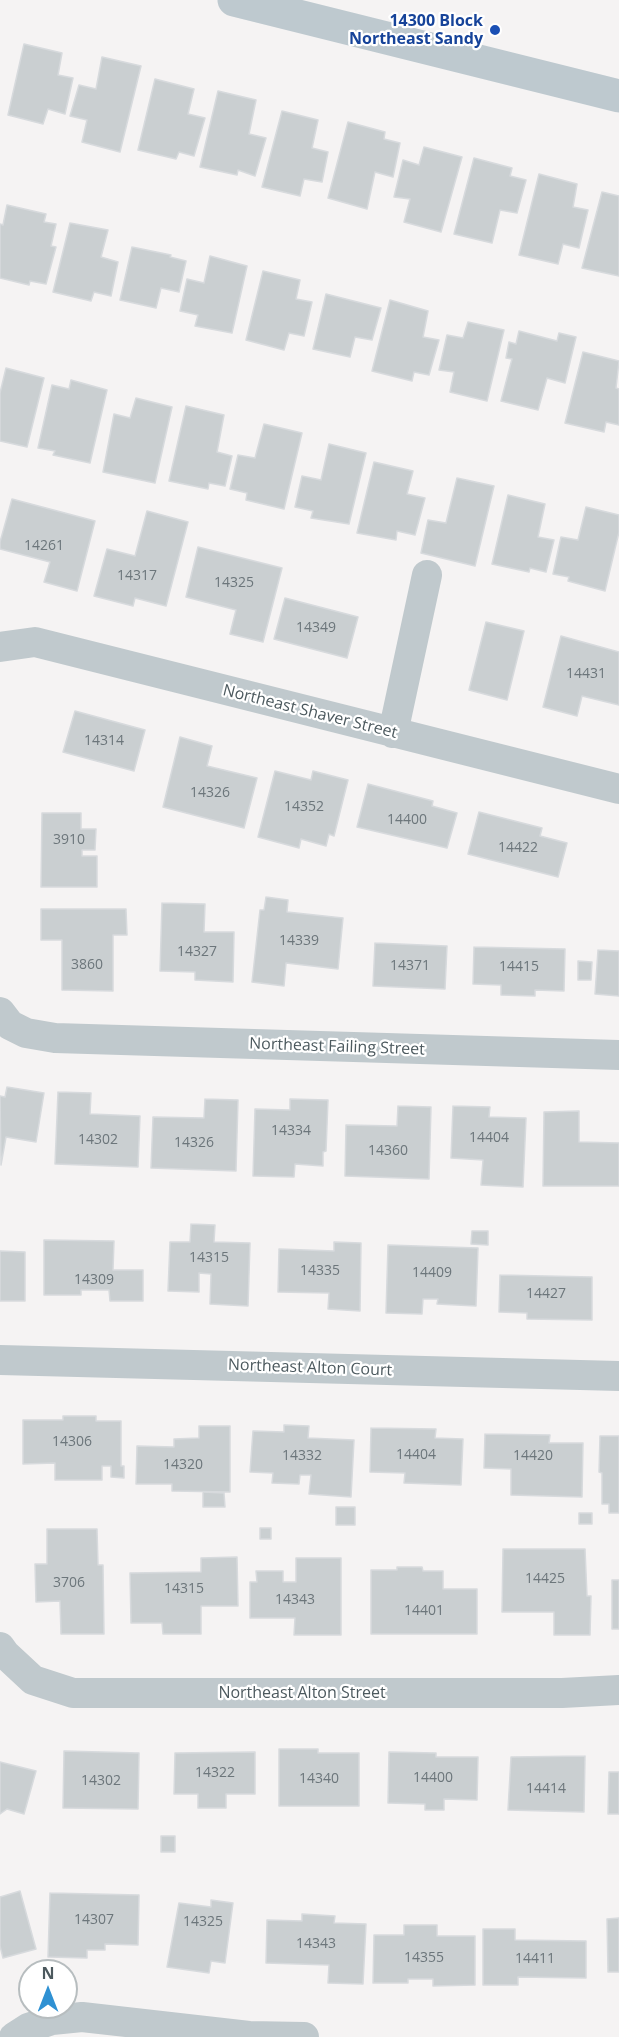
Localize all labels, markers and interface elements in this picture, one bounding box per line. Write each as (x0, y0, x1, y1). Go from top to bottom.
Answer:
place label: 14300 Block Northeast Sandy (349, 11, 483, 49)
marker: 14300 Block Northeast Sandy (488, 23, 502, 37)
house number: 14261 (24, 538, 64, 554)
house number: 14317 (117, 568, 157, 584)
house number: 14325 (214, 575, 254, 591)
house number: 14349 (296, 620, 336, 636)
house number: 14431 (566, 666, 606, 682)
street label: Northeast Shaver Street (221, 681, 399, 743)
house number: 14314 (84, 733, 124, 749)
house number: 14326 (190, 785, 230, 801)
house number: 14352 (284, 799, 324, 815)
house number: 14400 (387, 812, 427, 828)
house number: 3910 (53, 832, 85, 848)
house number: 14422 (498, 840, 538, 856)
house number: 14339 (279, 933, 319, 949)
house number: 14327 (177, 944, 217, 960)
house number: 3860 (71, 957, 103, 973)
house number: 14371 (390, 958, 430, 974)
house number: 14415 (499, 959, 539, 975)
street label: Northeast Failing Street (249, 1034, 425, 1060)
house number: 14334 (271, 1123, 311, 1139)
house number: 14404 (469, 1130, 509, 1146)
house number: 14302 (78, 1132, 118, 1148)
house number: 14326 (174, 1135, 214, 1151)
house number: 14360 (368, 1143, 408, 1159)
house number: 14315 (189, 1250, 229, 1266)
house number: 14335 (300, 1263, 340, 1279)
house number: 14409 (412, 1265, 452, 1281)
house number: 14309 (74, 1272, 114, 1288)
house number: 14427 (526, 1286, 566, 1302)
street label: Northeast Alton Court (228, 1356, 392, 1380)
house number: 14306 (52, 1434, 92, 1450)
house number: 14404 (396, 1447, 436, 1463)
house number: 14332 (282, 1448, 322, 1464)
house number: 14420 (513, 1448, 553, 1464)
house number: 14320 (163, 1457, 203, 1473)
house number: 14425 (525, 1571, 565, 1587)
house number: 3706 (53, 1575, 85, 1591)
house number: 14315 (164, 1581, 204, 1597)
house number: 14343 (275, 1592, 315, 1608)
house number: 14401 (404, 1603, 444, 1619)
street label: Northeast Alton Street (218, 1683, 386, 1703)
house number: 14322 (195, 1765, 235, 1781)
house number: 14400 (413, 1770, 453, 1786)
house number: 14340 (299, 1771, 339, 1787)
house number: 14302 (81, 1773, 121, 1789)
house number: 14414 (526, 1781, 566, 1797)
house number: 14307 (74, 1912, 114, 1928)
house number: 14325 (183, 1914, 223, 1930)
house number: 14343 (296, 1936, 336, 1952)
house number: 14355 (404, 1950, 444, 1966)
house number: 14411 (515, 1951, 555, 1967)
north arrow (18, 1959, 78, 2019)
text: N (41, 1962, 55, 1984)

